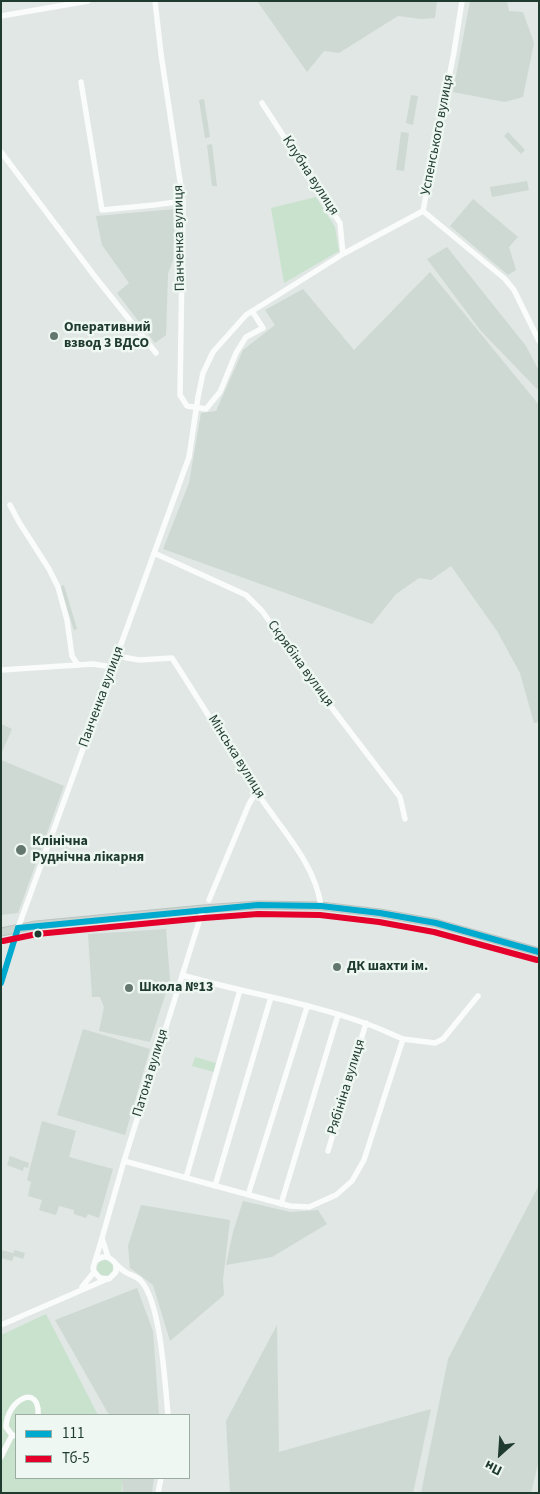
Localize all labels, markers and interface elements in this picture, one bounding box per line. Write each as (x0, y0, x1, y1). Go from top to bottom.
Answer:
street label: Успенського вулиця (418, 73, 458, 197)
street label: Клубна вулиця (278, 133, 342, 219)
street label: Панченка вулиця (171, 185, 189, 291)
place label: Оперативний взвод 3 ВДСО (64, 320, 151, 352)
marker: Оперативний взвод 3 ВДСО (48, 330, 60, 342)
street label: Скрябіна вулиця (263, 618, 337, 710)
street label: Панченка вулиця (76, 644, 128, 750)
street label: Мінська вулиця (204, 712, 268, 802)
place label: Клінічна Руднічна лікарня (32, 834, 144, 866)
marker: Клінічна Руднічна лікарня (14, 843, 28, 857)
unlabelled marker (33, 929, 43, 939)
place label: ДК шахти ім. (347, 959, 428, 975)
marker: ДК шахти ім. (331, 961, 343, 973)
place label: Школа №13 (139, 980, 213, 996)
marker: Школа №13 (123, 982, 135, 994)
street label: Патона вулиця (130, 1027, 172, 1119)
street label: Рябініна вулиця (325, 1037, 369, 1137)
legend (15, 1414, 190, 1479)
text: 111 (62, 1423, 84, 1444)
north arrow (475, 1429, 525, 1479)
text: Тб-5 (62, 1448, 90, 1469)
text: Пн (481, 1455, 506, 1480)

